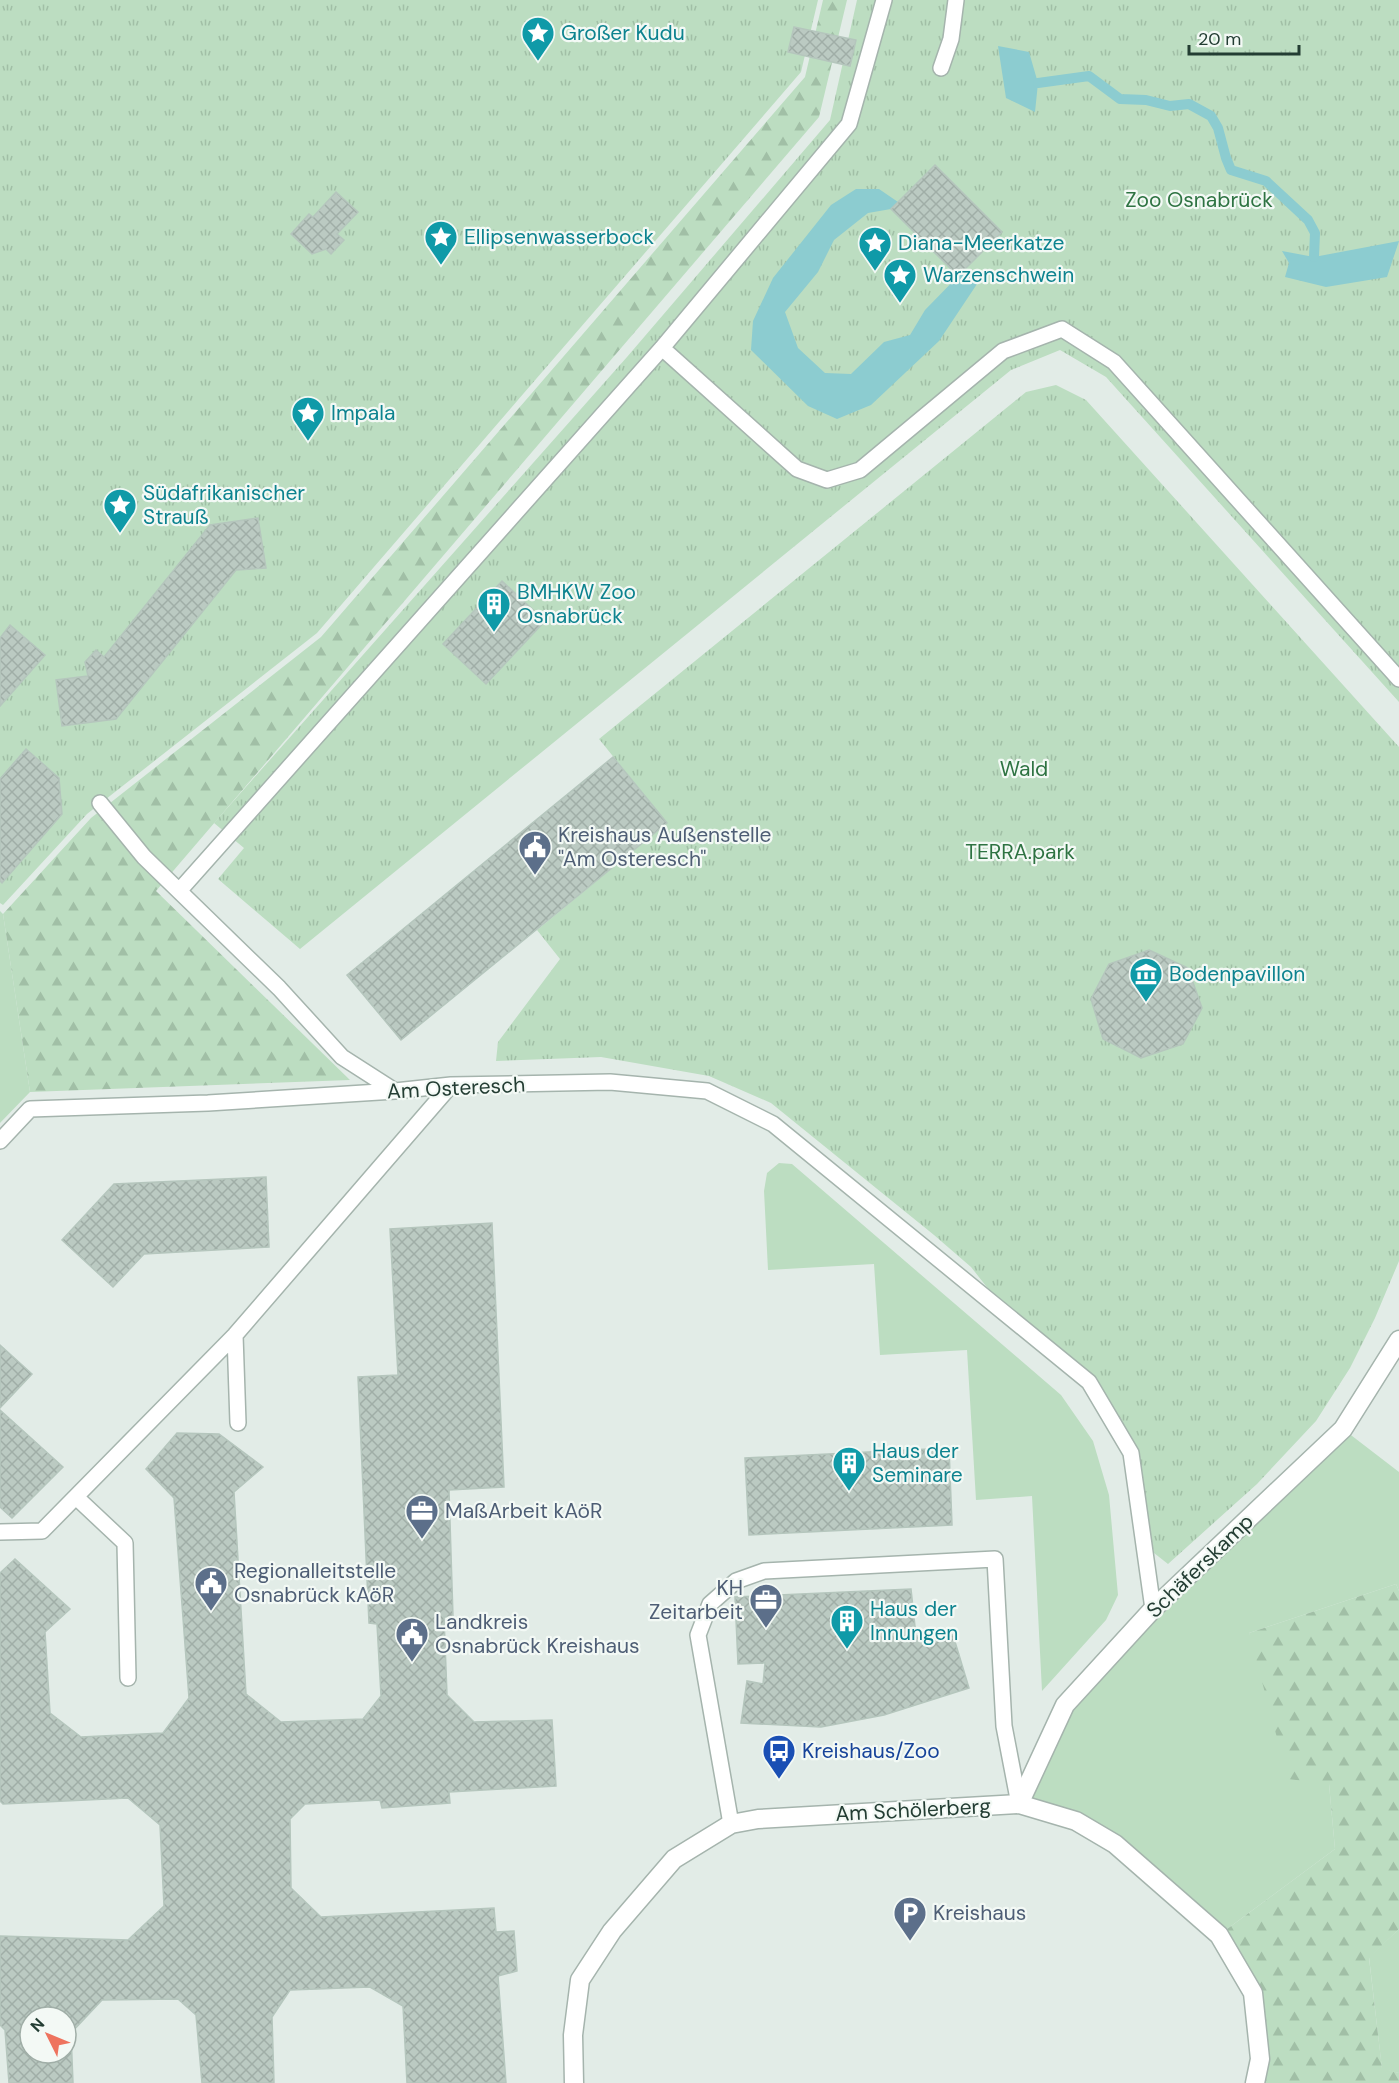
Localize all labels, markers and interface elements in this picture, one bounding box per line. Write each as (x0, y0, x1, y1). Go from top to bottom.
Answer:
place icon: Großer Kudu (520, 15, 556, 62)
scale bar (1189, 18, 1298, 56)
place label: Großer Kudu (561, 19, 685, 47)
text: 20 m (1198, 27, 1241, 51)
park label: Zoo Osnabrück (1125, 186, 1273, 214)
place icon: Ellipsenwasserbock (423, 219, 459, 266)
place label: Ellipsenwasserbock (464, 223, 654, 251)
place icon: Diana-Meerkatze (857, 225, 893, 272)
place label: Diana-Meerkatze (898, 229, 1065, 257)
place icon: Warzenschwein (882, 257, 918, 304)
place label: Warzenschwein (923, 261, 1074, 289)
place icon: Impala (290, 395, 326, 442)
place label: Impala (331, 399, 395, 427)
place label: Südafrikanischer Strauß (143, 479, 305, 531)
place icon: Südafrikanischer Strauß (102, 487, 138, 534)
place label: BMHKW Zoo Osnabrück (517, 578, 636, 630)
building icon: BMHKW Zoo Osnabrück (476, 586, 512, 633)
park label: Wald (1000, 755, 1048, 783)
place label: Kreishaus Außenstelle "Am Osteresch" (558, 821, 771, 873)
public building icon: Kreishaus Außenstelle "Am Osteresch" (517, 829, 553, 876)
park label: TERRA.park (965, 838, 1075, 866)
museum icon: Bodenpavillon (1128, 956, 1164, 1003)
place label: Bodenpavillon (1169, 960, 1305, 988)
street label: Am Osteresch (386, 1070, 526, 1106)
place label: Haus der Seminare (872, 1437, 963, 1489)
building icon: Haus der Seminare (831, 1445, 867, 1492)
office icon: MaßArbeit kAöR (404, 1493, 440, 1540)
place label: MaßArbeit kAöR (445, 1497, 602, 1525)
street label: Schäferskamp (1140, 1508, 1260, 1624)
place label: Regionalleitstelle Osnabrück kAöR (234, 1557, 396, 1609)
public building icon: Regionalleitstelle Osnabrück kAöR (193, 1565, 229, 1612)
place label: KH Zeitarbeit (649, 1574, 743, 1626)
office icon: KH Zeitarbeit (748, 1582, 784, 1629)
place label: Haus der Innungen (870, 1595, 958, 1647)
building icon: Haus der Innungen (829, 1603, 865, 1650)
place label: Landkreis Osnabrück Kreishaus (435, 1608, 640, 1660)
public building icon: Landkreis Osnabrück Kreishaus (394, 1616, 430, 1663)
bus stop icon: Kreishaus/Zoo (761, 1733, 797, 1780)
place label: Kreishaus/Zoo (802, 1737, 940, 1765)
street label: Am Schölerberg (835, 1792, 992, 1828)
parking icon: Kreishaus (892, 1895, 928, 1942)
place label: Kreishaus (933, 1899, 1026, 1927)
north arrow (18, 2005, 78, 2065)
text: N (26, 2014, 49, 2037)

